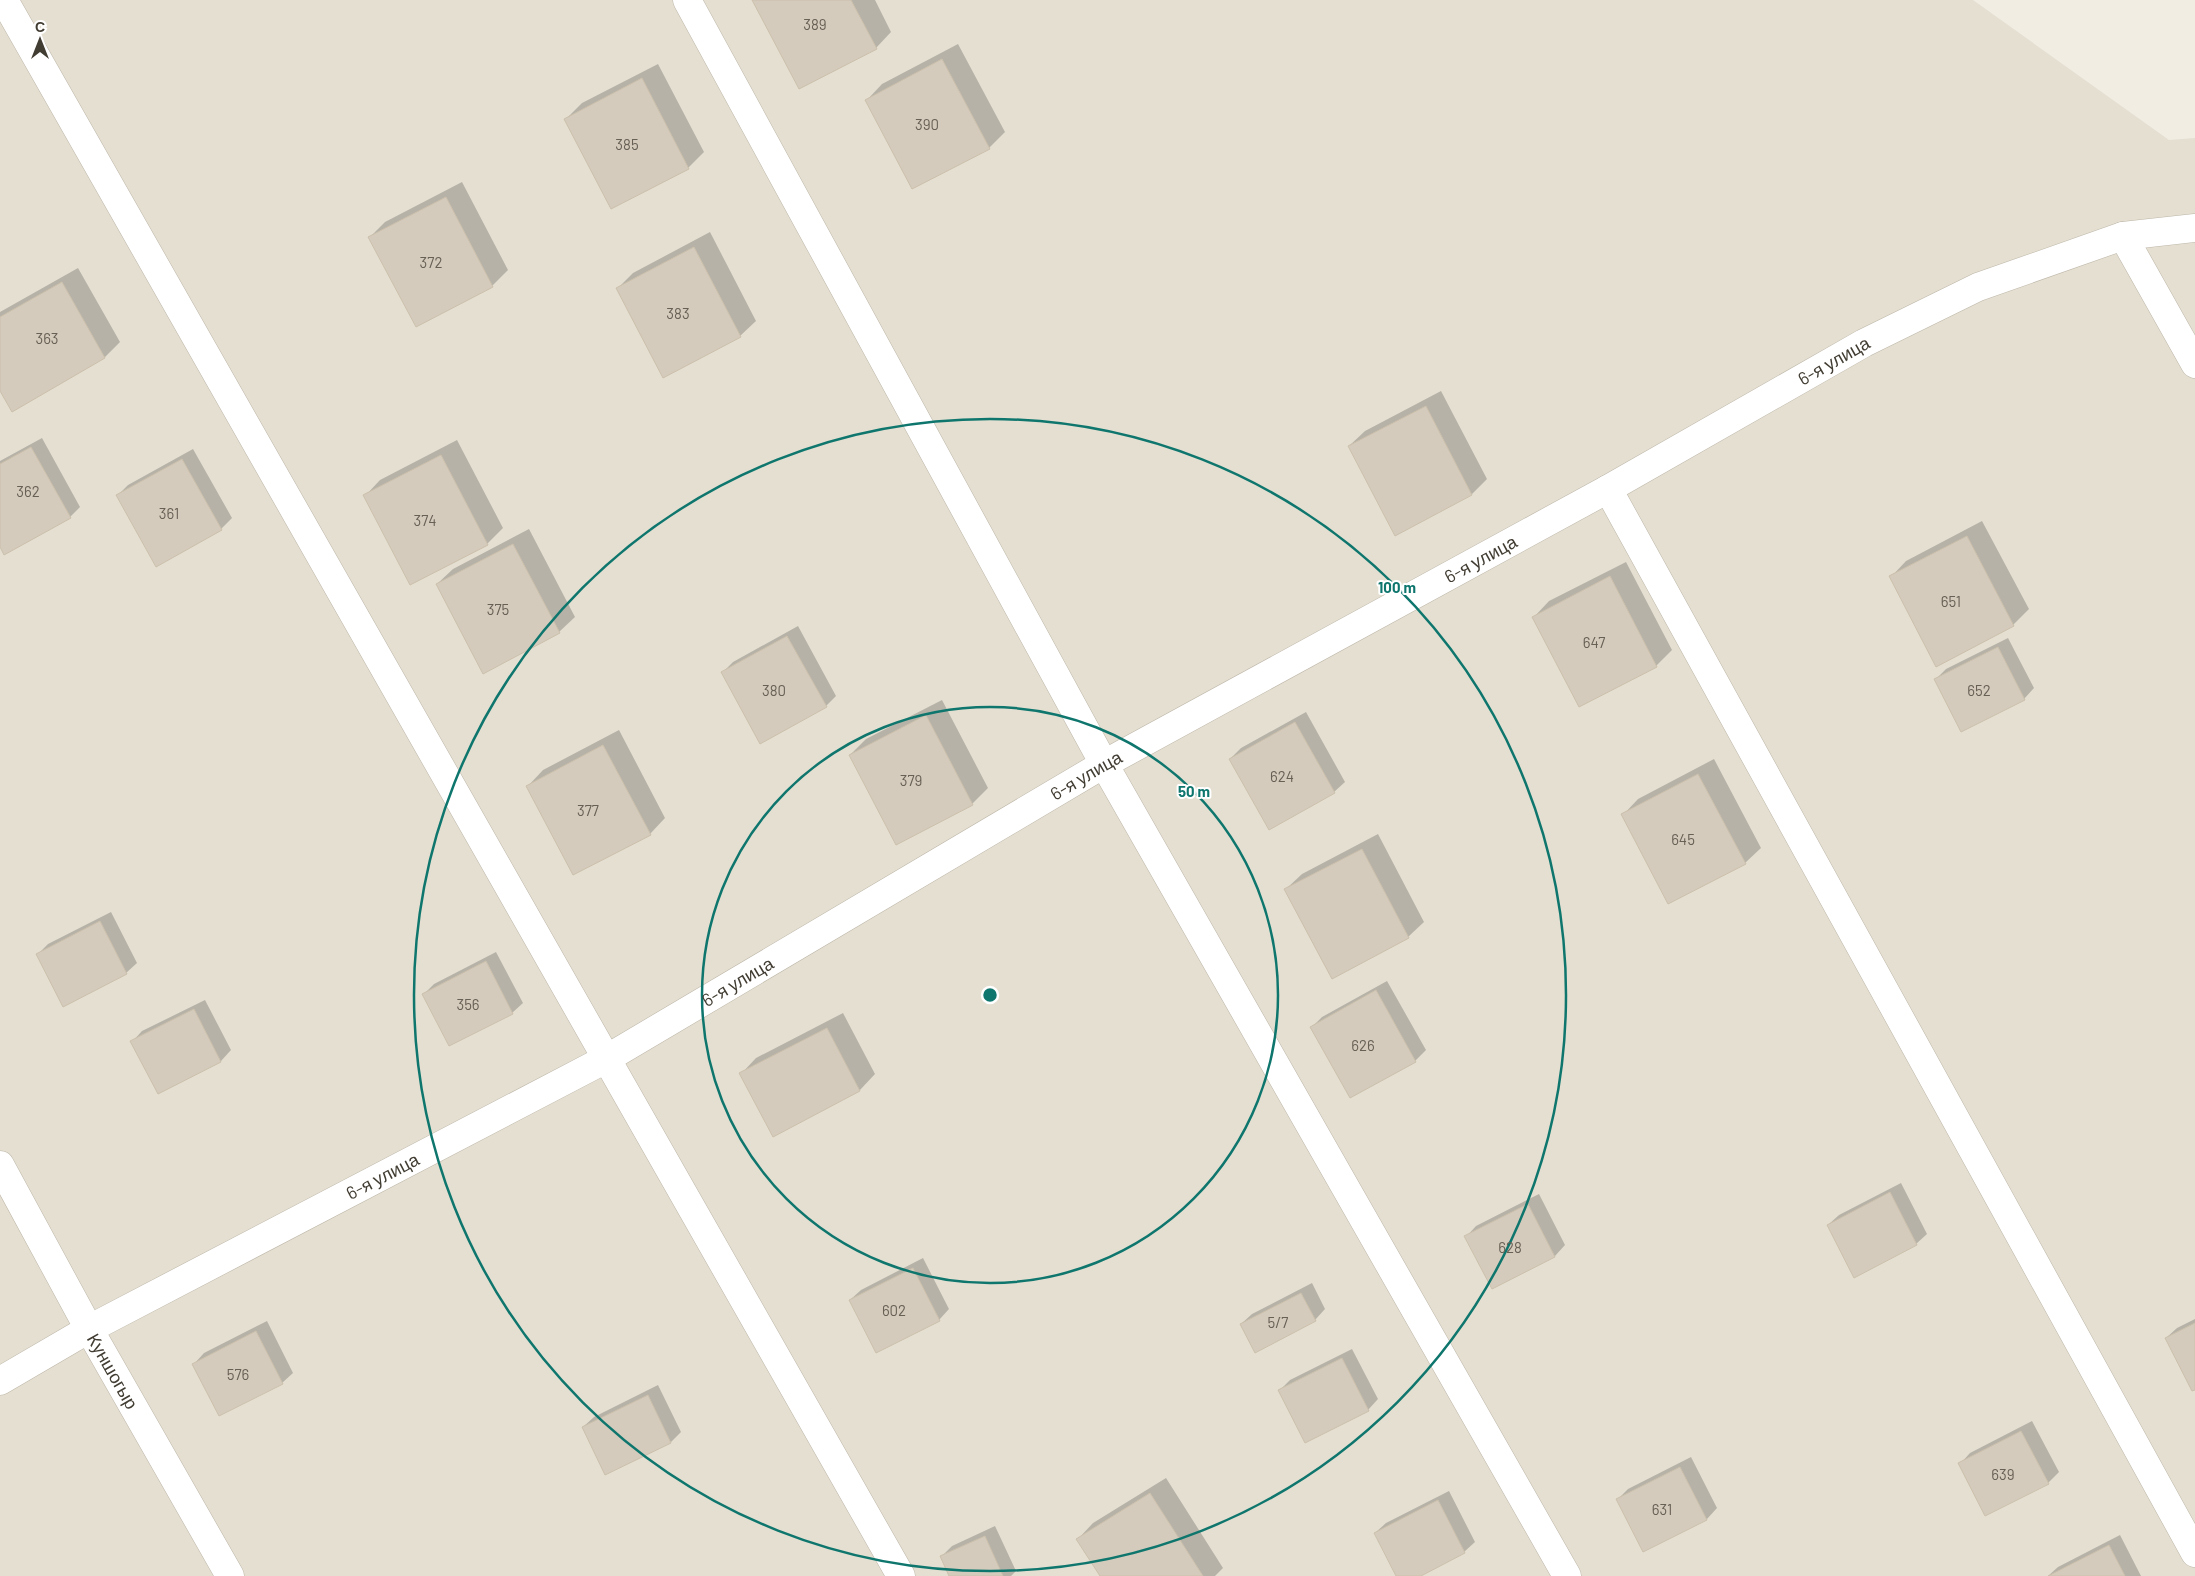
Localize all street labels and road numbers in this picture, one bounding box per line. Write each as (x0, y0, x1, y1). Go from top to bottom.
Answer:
street label: 6-я улица (1794, 331, 1874, 390)
street label: 6-я улица (1440, 529, 1521, 587)
street label: 6-я улица (1046, 745, 1126, 804)
street label: 6-я улица (698, 951, 778, 1011)
street label: 6-я улица (342, 1147, 423, 1204)
street label: Куншогыр (83, 1329, 143, 1413)

